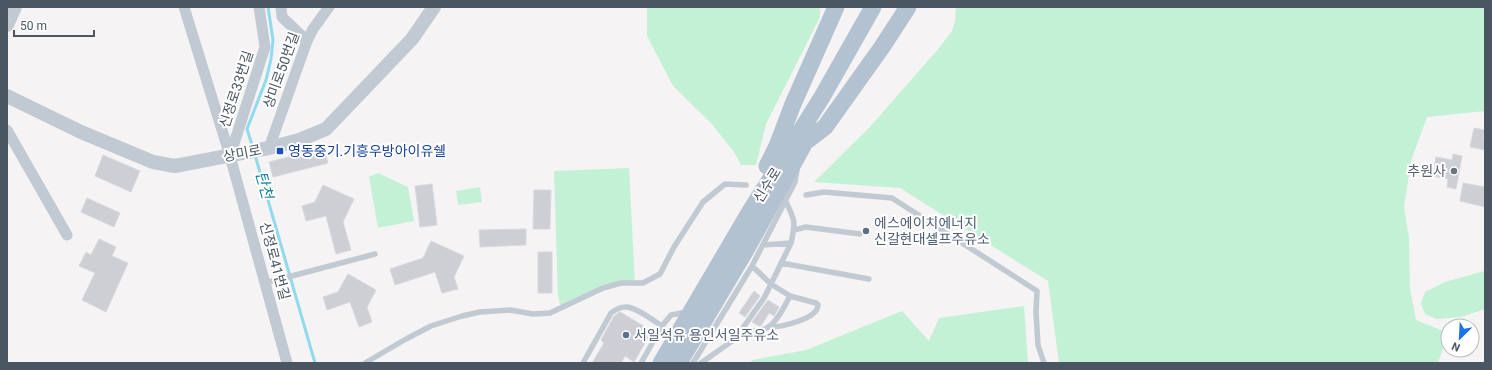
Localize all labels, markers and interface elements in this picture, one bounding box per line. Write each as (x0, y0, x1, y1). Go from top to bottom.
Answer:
scale bar (14, 12, 94, 38)
text: 50 m (20, 19, 47, 33)
street label: 상미로50번길 (260, 30, 302, 110)
street label: 신정로33번길 (216, 48, 256, 130)
street label: 상미로 (222, 141, 263, 165)
place label: 영동중기.기흥우방아이유쉘 (288, 143, 446, 159)
marker: 영동중기.기흥우방아이유쉘 (275, 146, 285, 156)
place label: 추원사 (1407, 163, 1446, 179)
street label: 신수로 (750, 164, 784, 206)
marker: 추원사 (1449, 166, 1459, 176)
water label: 탄천 (252, 169, 277, 203)
place label: 에스에이치에너지 신갈현대셀프주유소 (874, 215, 990, 247)
street label: 신정로41번길 (257, 220, 293, 302)
marker: 에스에이치에너지 신갈현대셀프주유소 (861, 226, 871, 236)
north arrow (1440, 318, 1480, 358)
place label: 서일석유 용인서일주유소 (634, 327, 779, 343)
marker: 서일석유 용인서일주유소 (621, 330, 631, 340)
text: N (1450, 339, 1462, 354)

